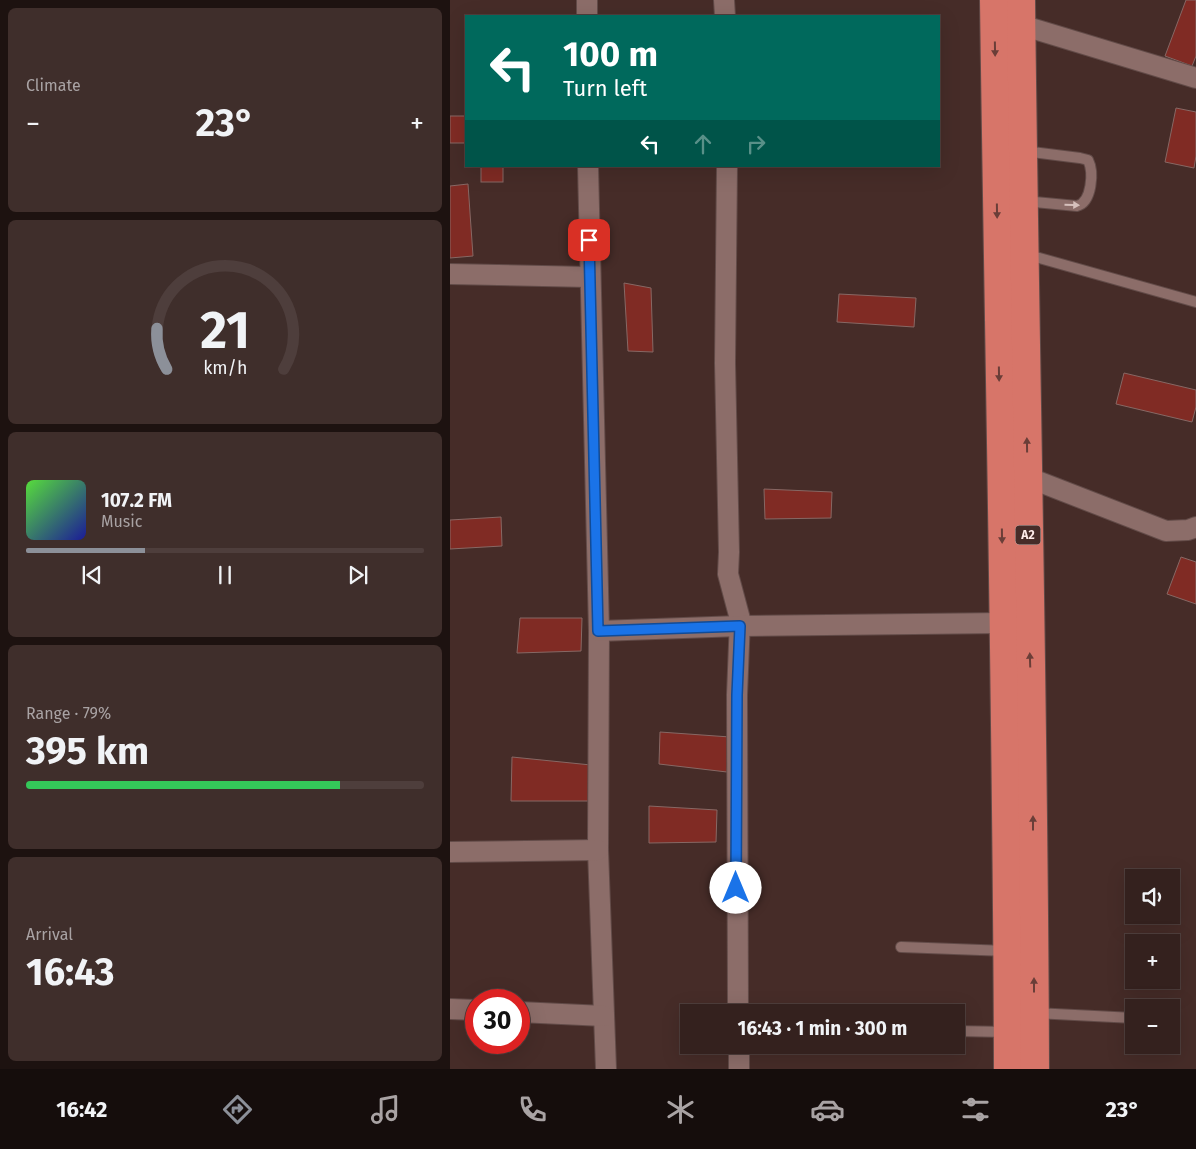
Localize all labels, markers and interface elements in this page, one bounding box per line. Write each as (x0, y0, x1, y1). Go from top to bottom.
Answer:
text: 100 m (563, 33, 658, 75)
icon: left (480, 35, 545, 100)
one-way arrow (991, 41, 999, 57)
text: Turn left (563, 75, 647, 102)
text: Climate (26, 76, 81, 95)
text: 23° (196, 100, 255, 146)
text: − (26, 107, 40, 140)
text: + (410, 107, 424, 140)
icon: left (636, 130, 664, 158)
icon: ahead (689, 130, 717, 158)
icon: right (742, 130, 770, 158)
one-way arrow (1064, 201, 1080, 209)
one-way arrow (993, 203, 1001, 219)
pin (568, 219, 610, 261)
icon: arrive (575, 226, 603, 254)
text: 21 (200, 299, 250, 362)
text: km/h (203, 357, 247, 379)
one-way arrow (996, 366, 1004, 382)
one-way arrow (1023, 437, 1031, 453)
text: 107.2 FM (101, 489, 172, 512)
text: Music (101, 512, 142, 531)
road number: A2 (1016, 526, 1040, 544)
one-way arrow (998, 528, 1006, 544)
icon: previous (78, 561, 106, 589)
icon: pause (211, 561, 239, 589)
icon: next (344, 561, 372, 589)
one-way arrow (1026, 652, 1034, 668)
text: Range · 79% (26, 704, 111, 723)
text: 395 km (26, 728, 149, 774)
one-way arrow (1029, 815, 1037, 831)
position arrow (709, 861, 761, 913)
map controls (1125, 869, 1180, 1054)
button: sound (1125, 869, 1180, 924)
text: Arrival (26, 925, 73, 944)
button: + (1125, 934, 1180, 989)
text: 16:43 (26, 949, 115, 995)
one-way arrow (1030, 977, 1038, 993)
speed limit sign: 30 (465, 989, 530, 1054)
button: − (1125, 999, 1180, 1054)
text: 16:43 · 1 min · 300 m (738, 1017, 907, 1040)
icon: directions (220, 1092, 255, 1127)
icon: music (368, 1092, 403, 1127)
icon: phone (515, 1092, 550, 1127)
icon: climate (663, 1092, 698, 1127)
icon: car (810, 1092, 845, 1127)
icon: filters (958, 1092, 993, 1127)
text: 16:42 (56, 1096, 107, 1123)
text: 23° (1105, 1096, 1140, 1123)

